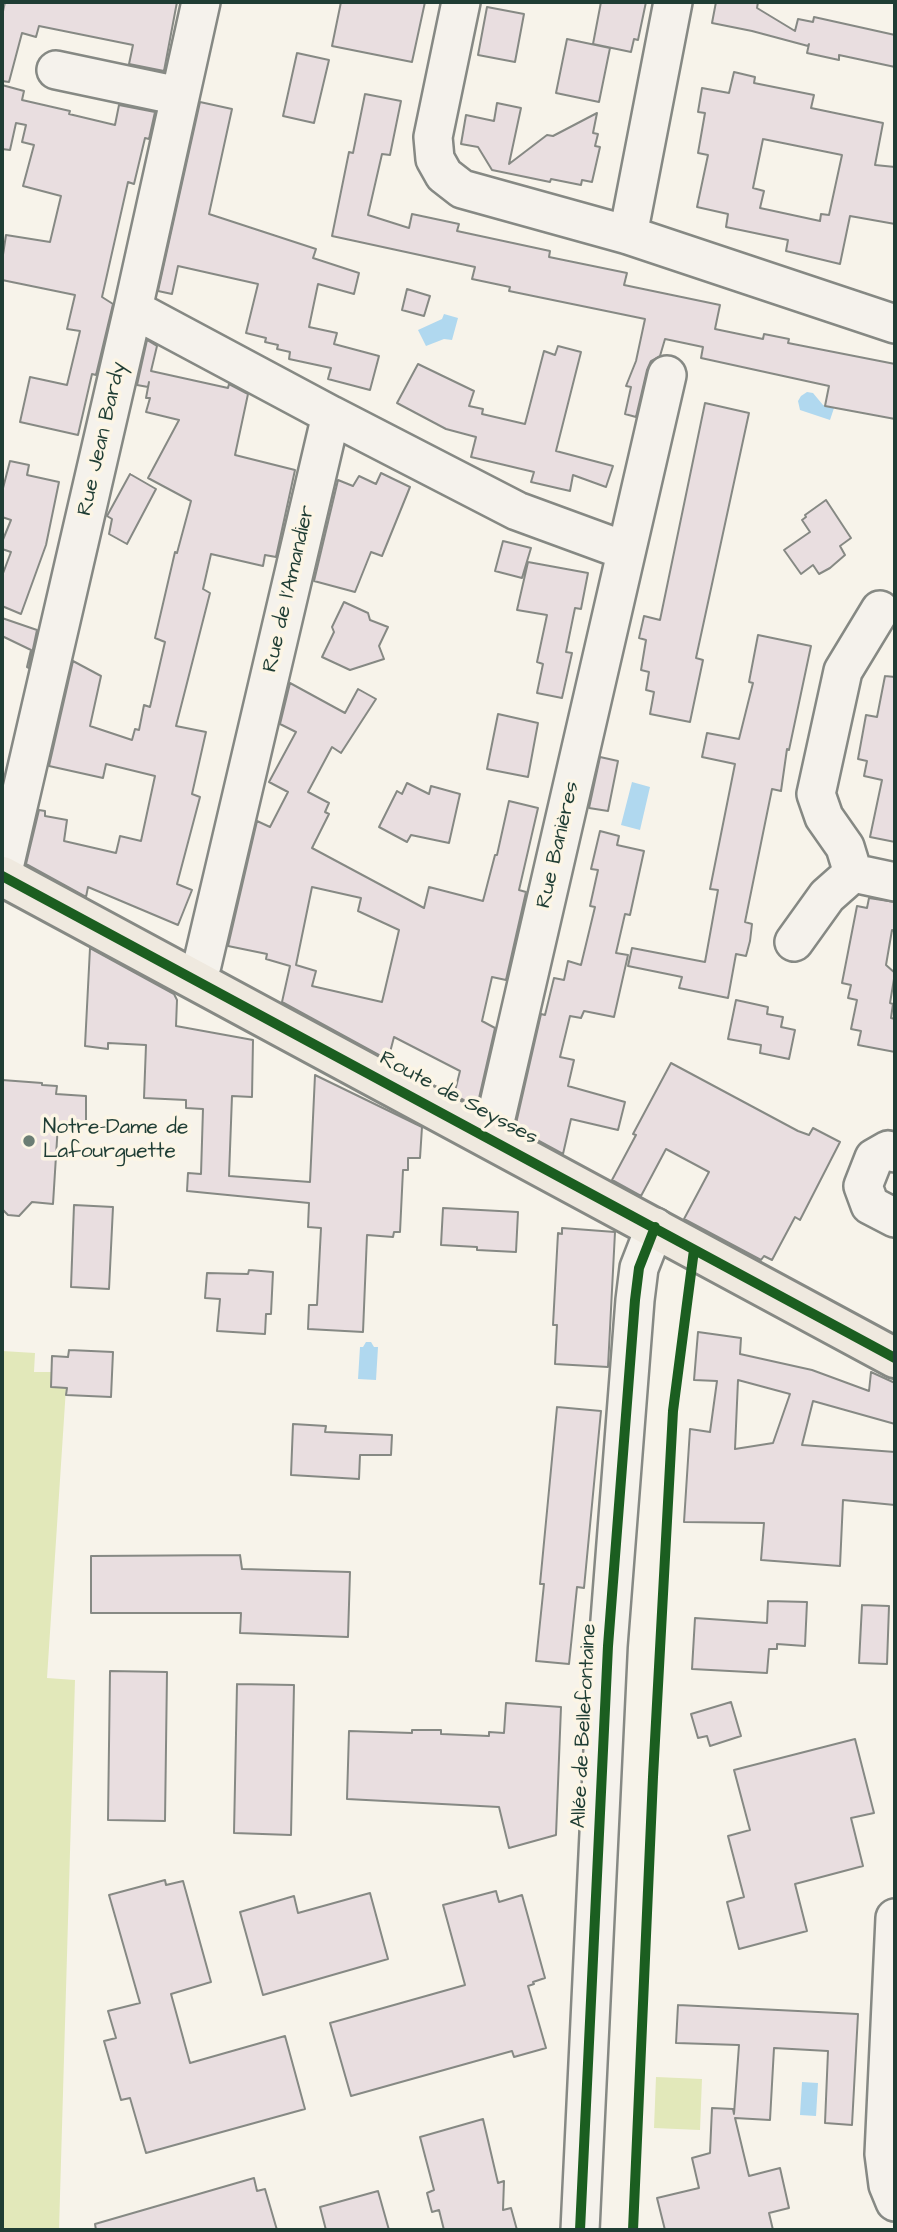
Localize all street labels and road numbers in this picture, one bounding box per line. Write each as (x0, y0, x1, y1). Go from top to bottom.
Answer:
street label: Rue Jean Bardy (73, 360, 133, 518)
street label: Rue de l'Amandier (259, 503, 321, 675)
street label: Rue Banières (532, 779, 586, 911)
street label: Route de Seysses (375, 1047, 541, 1151)
street label: Allée de Bellefontaine (567, 1623, 603, 1829)

